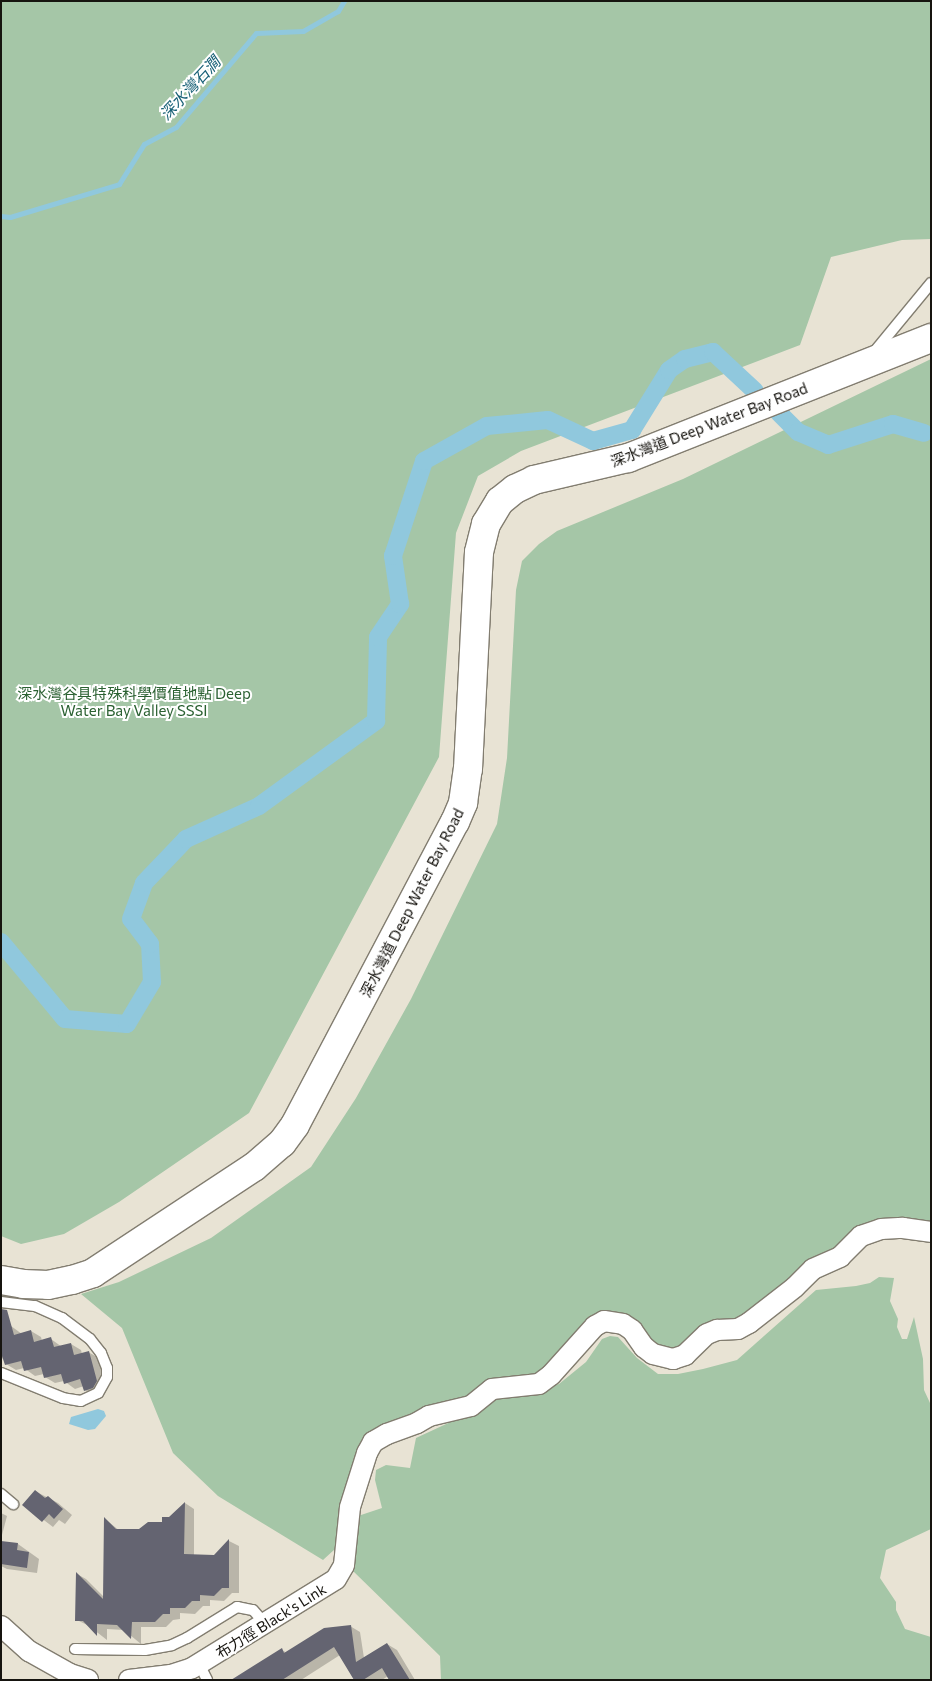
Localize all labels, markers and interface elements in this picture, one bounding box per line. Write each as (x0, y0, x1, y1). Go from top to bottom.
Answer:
water label: 深水灣石澗 (156, 52, 224, 124)
street label: 深水灣道 Deep Water Bay Road (608, 379, 810, 471)
park label: 深水灣谷具特殊科學價值地點 Deep Water Bay Valley SSSI (17, 684, 251, 719)
street label: 深水灣道 Deep Water Bay Road (356, 805, 468, 1001)
street label: 布力徑 Black's Link (213, 1580, 329, 1662)

